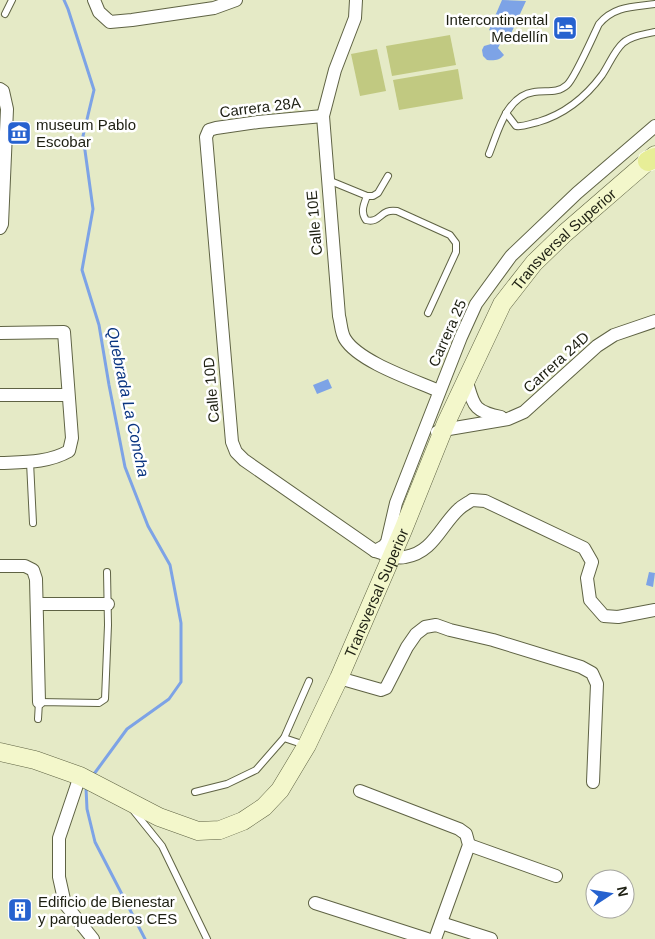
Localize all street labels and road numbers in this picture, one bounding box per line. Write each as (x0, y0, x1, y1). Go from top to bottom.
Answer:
street label: Carrera 28A (218, 94, 302, 120)
street label: Transversal Superior (508, 185, 619, 293)
street label: Calle 10E (303, 190, 325, 256)
street label: Carrera 25 (425, 297, 469, 369)
street label: Carrera 24D (520, 328, 592, 396)
street label: Calle 10D (200, 356, 222, 424)
street label: Transversal Superior (341, 526, 411, 660)

